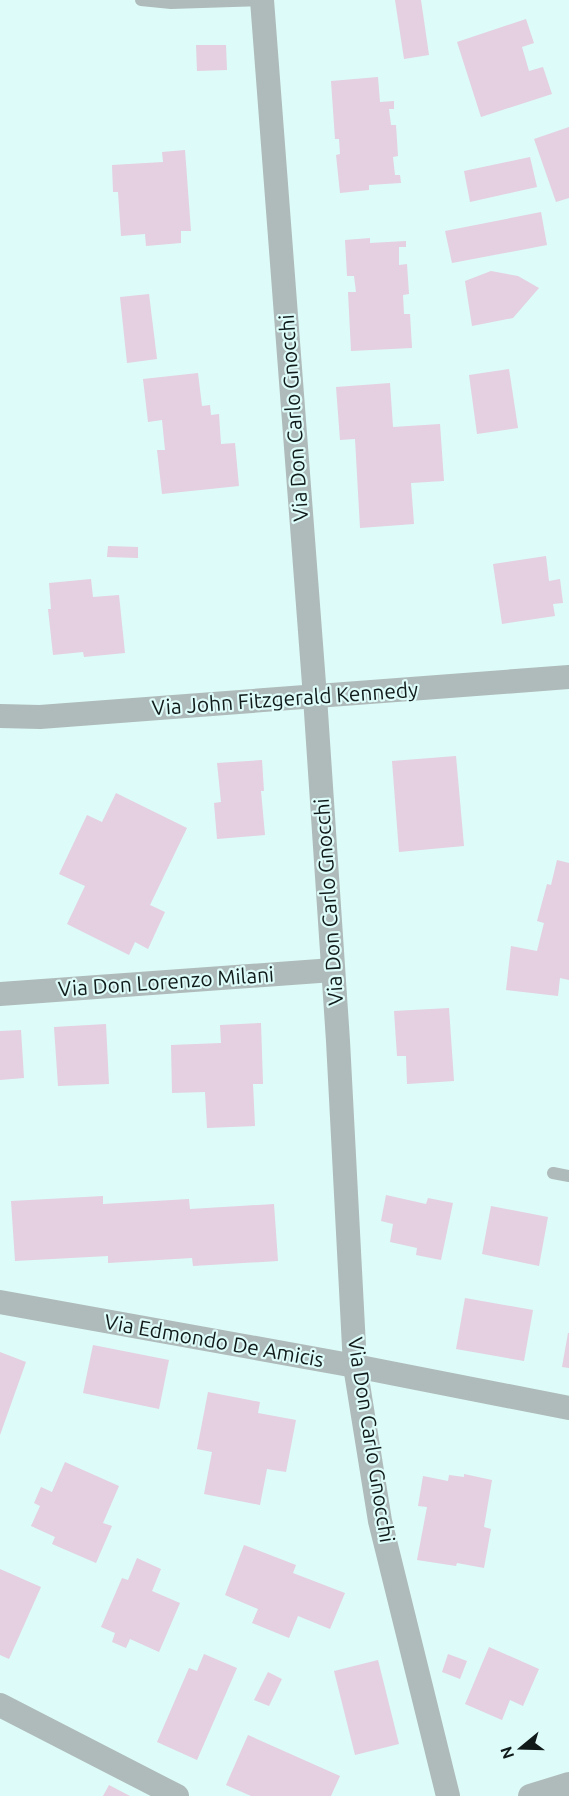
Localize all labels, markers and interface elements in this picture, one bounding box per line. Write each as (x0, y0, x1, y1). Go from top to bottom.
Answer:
street label: Via Don Carlo Gnocchi (274, 314, 312, 522)
street label: Via John Fitzgerald Kennedy (151, 677, 419, 719)
street label: Via Don Carlo Gnocchi (309, 798, 347, 1006)
street label: Via Don Lorenzo Milani (57, 961, 275, 1001)
street label: Via Edmondo De Amicis (103, 1309, 326, 1371)
street label: Via Don Carlo Gnocchi (344, 1335, 400, 1544)
north arrow (491, 1718, 551, 1778)
text: N (496, 1744, 517, 1761)

